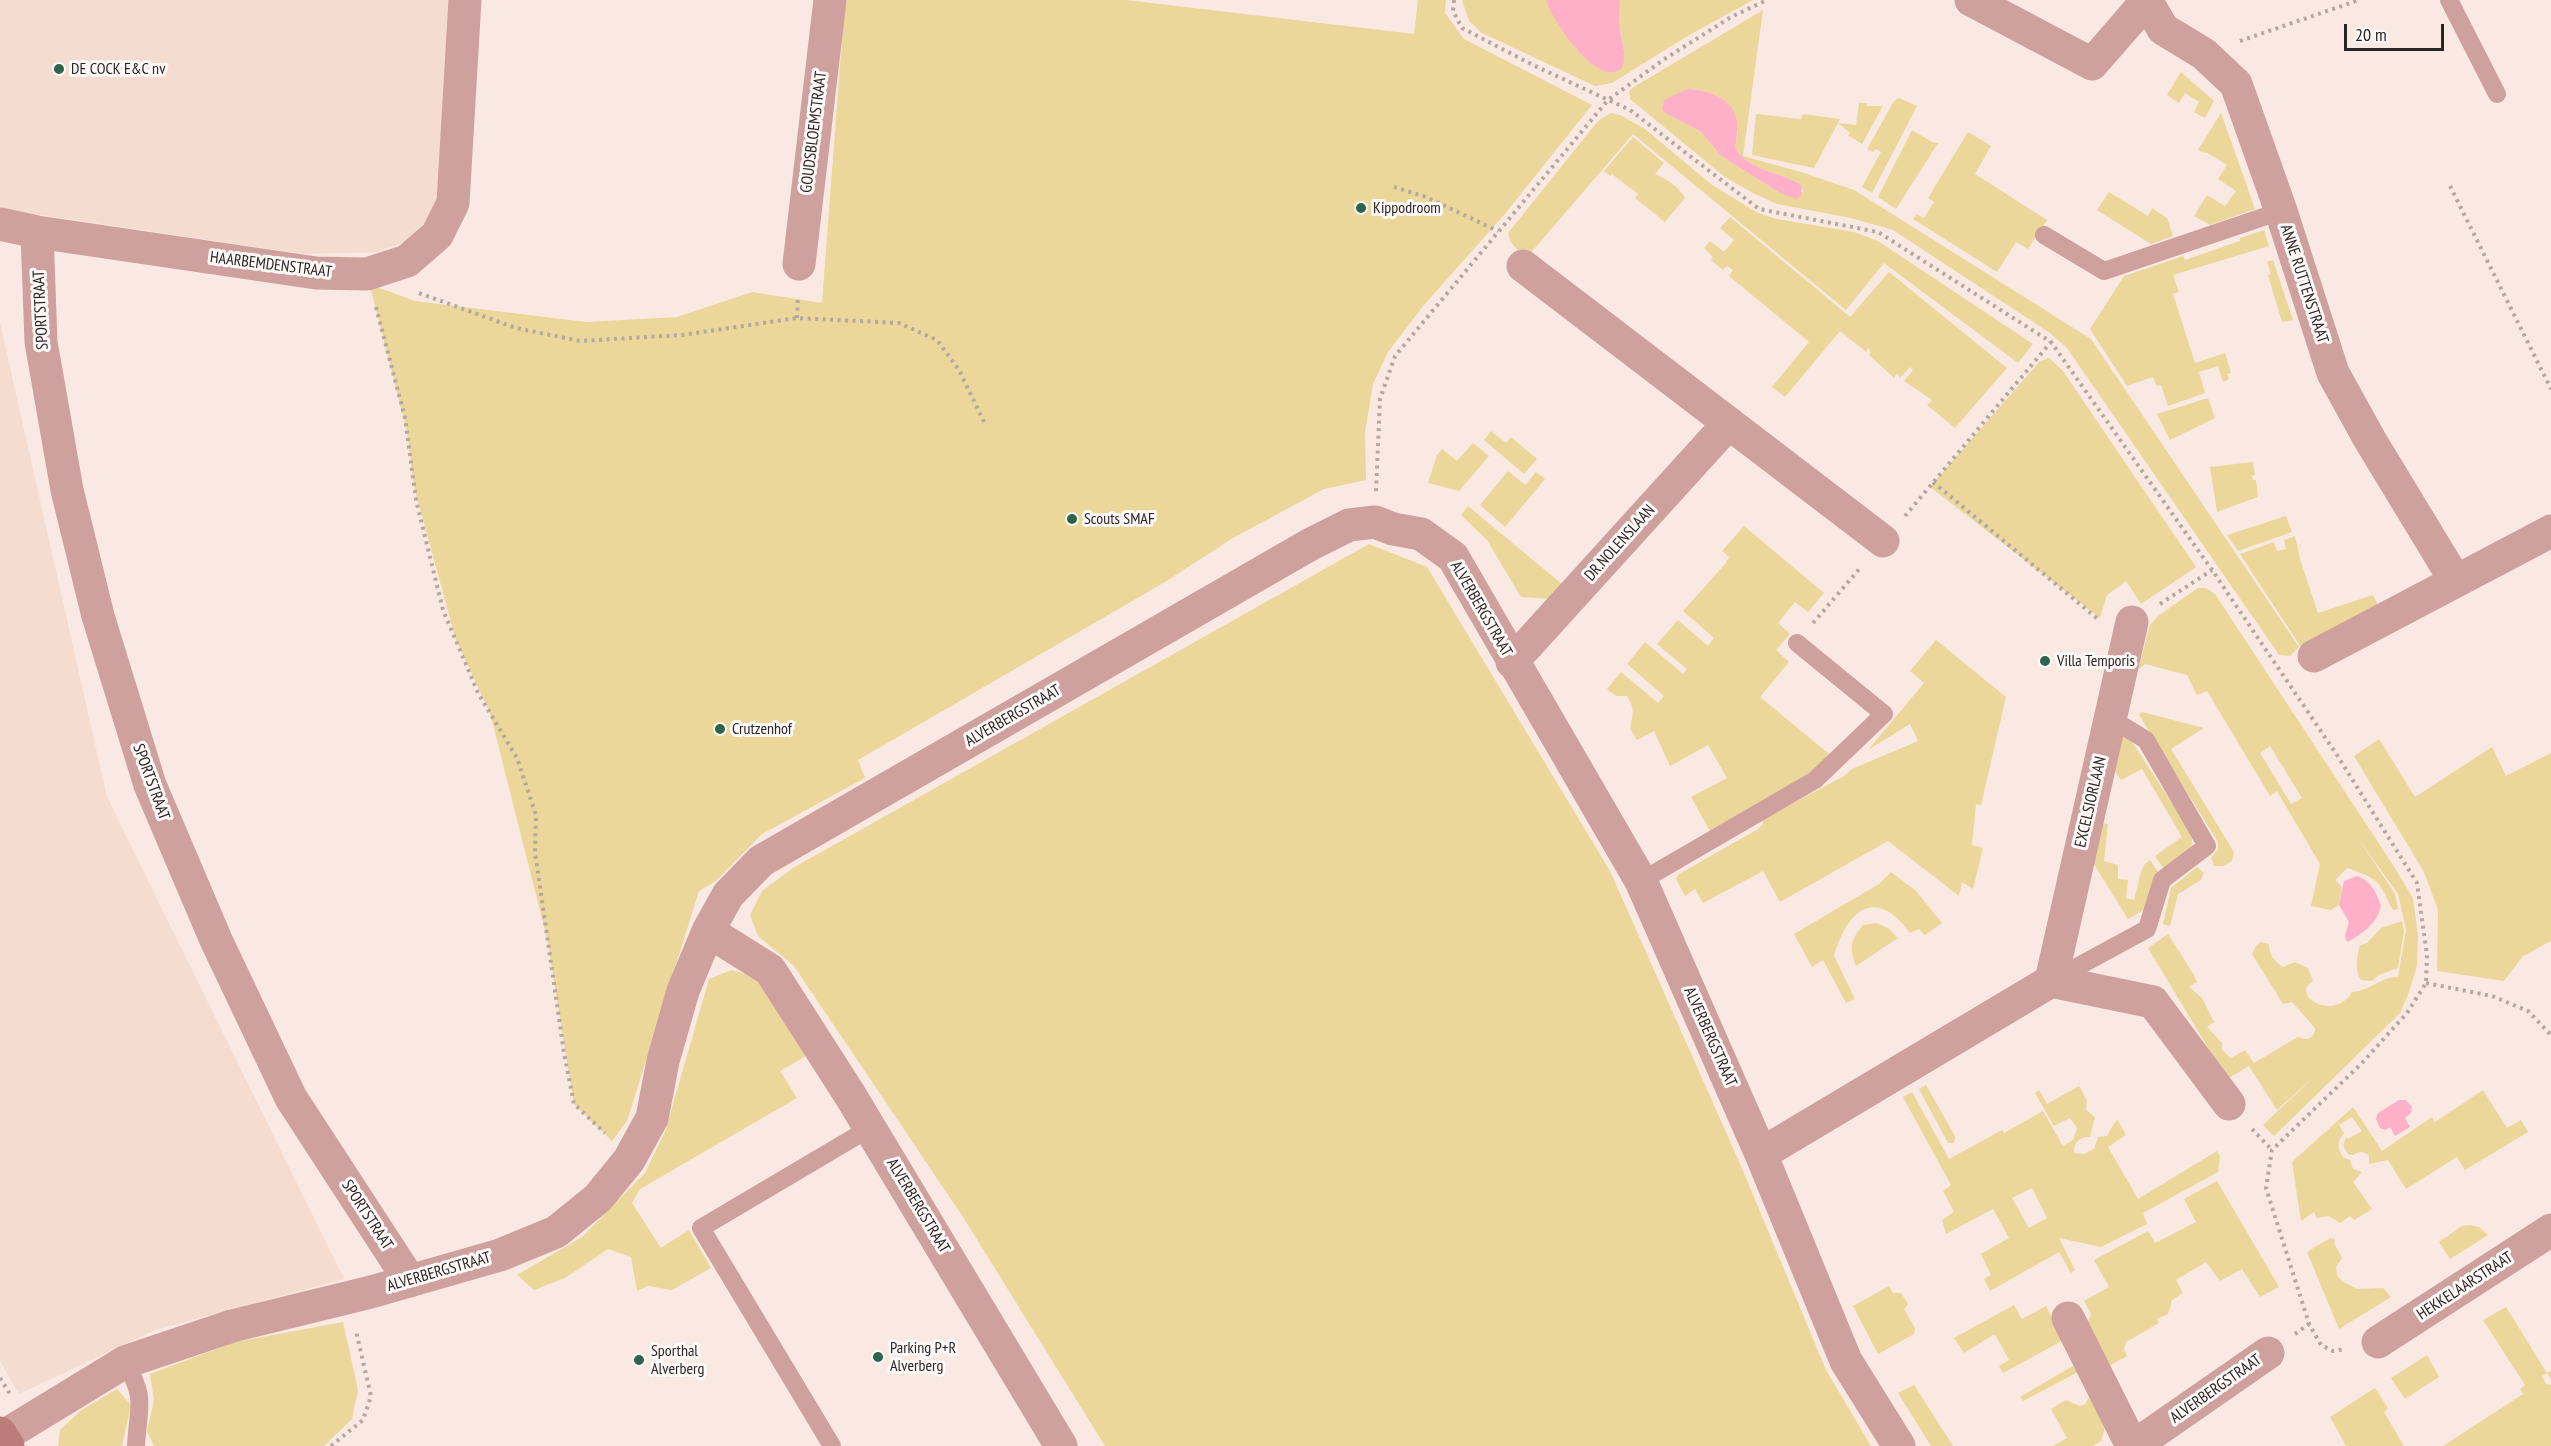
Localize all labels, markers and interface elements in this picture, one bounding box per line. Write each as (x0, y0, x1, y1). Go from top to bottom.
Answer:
scale bar (2347, 12, 2448, 50)
text: 20 m (2355, 23, 2387, 46)
place label: DE COCK E&C nv (71, 59, 165, 79)
marker: DE COCK E&C nv (52, 62, 66, 76)
street label: GOUDSBLOEMSTRAAT (797, 70, 831, 194)
place label: Kippodroom (1373, 198, 1441, 218)
marker: Kippodroom (1354, 201, 1368, 215)
street label: ANNE RUTTENSTRAAT (2276, 222, 2332, 346)
street label: HAARBEMDENSTRAAT (209, 248, 333, 282)
street label: SPORTSTRAAT (29, 270, 53, 350)
street label: DR.NOLENSLAAN (1581, 501, 1659, 585)
place label: Scouts SMAF (1084, 509, 1155, 529)
marker: Scouts SMAF (1065, 512, 1079, 526)
street label: ALVERBERGSTRAAT (1446, 558, 1516, 660)
place label: Villa Temporis (2057, 651, 2135, 671)
marker: Villa Temporis (2038, 654, 2052, 668)
street label: ALVERBERGSTRAAT (962, 681, 1064, 751)
place label: Crutzenhof (732, 719, 792, 739)
marker: Crutzenhof (713, 722, 727, 736)
street label: SPORTSTRAAT (128, 741, 174, 823)
street label: EXCELSIORLAAN (2071, 755, 2111, 849)
street label: ALVERBERGSTRAAT (1679, 984, 1741, 1090)
street label: ALVERBERGSTRAAT (882, 1155, 954, 1257)
street label: SPORTSTRAAT (337, 1176, 397, 1254)
street label: ALVERBERGSTRAAT (385, 1248, 493, 1296)
street label: HEKKELAARSTRAAT (2413, 1248, 2517, 1324)
place label: Parking P+R Alverberg (890, 1338, 956, 1376)
place label: Sporthal Alverberg (651, 1341, 704, 1379)
marker: Parking P+R Alverberg (871, 1350, 885, 1364)
street label: ALVERBERGSTRAAT (2167, 1350, 2265, 1428)
marker: Sporthal Alverberg (632, 1353, 646, 1367)

